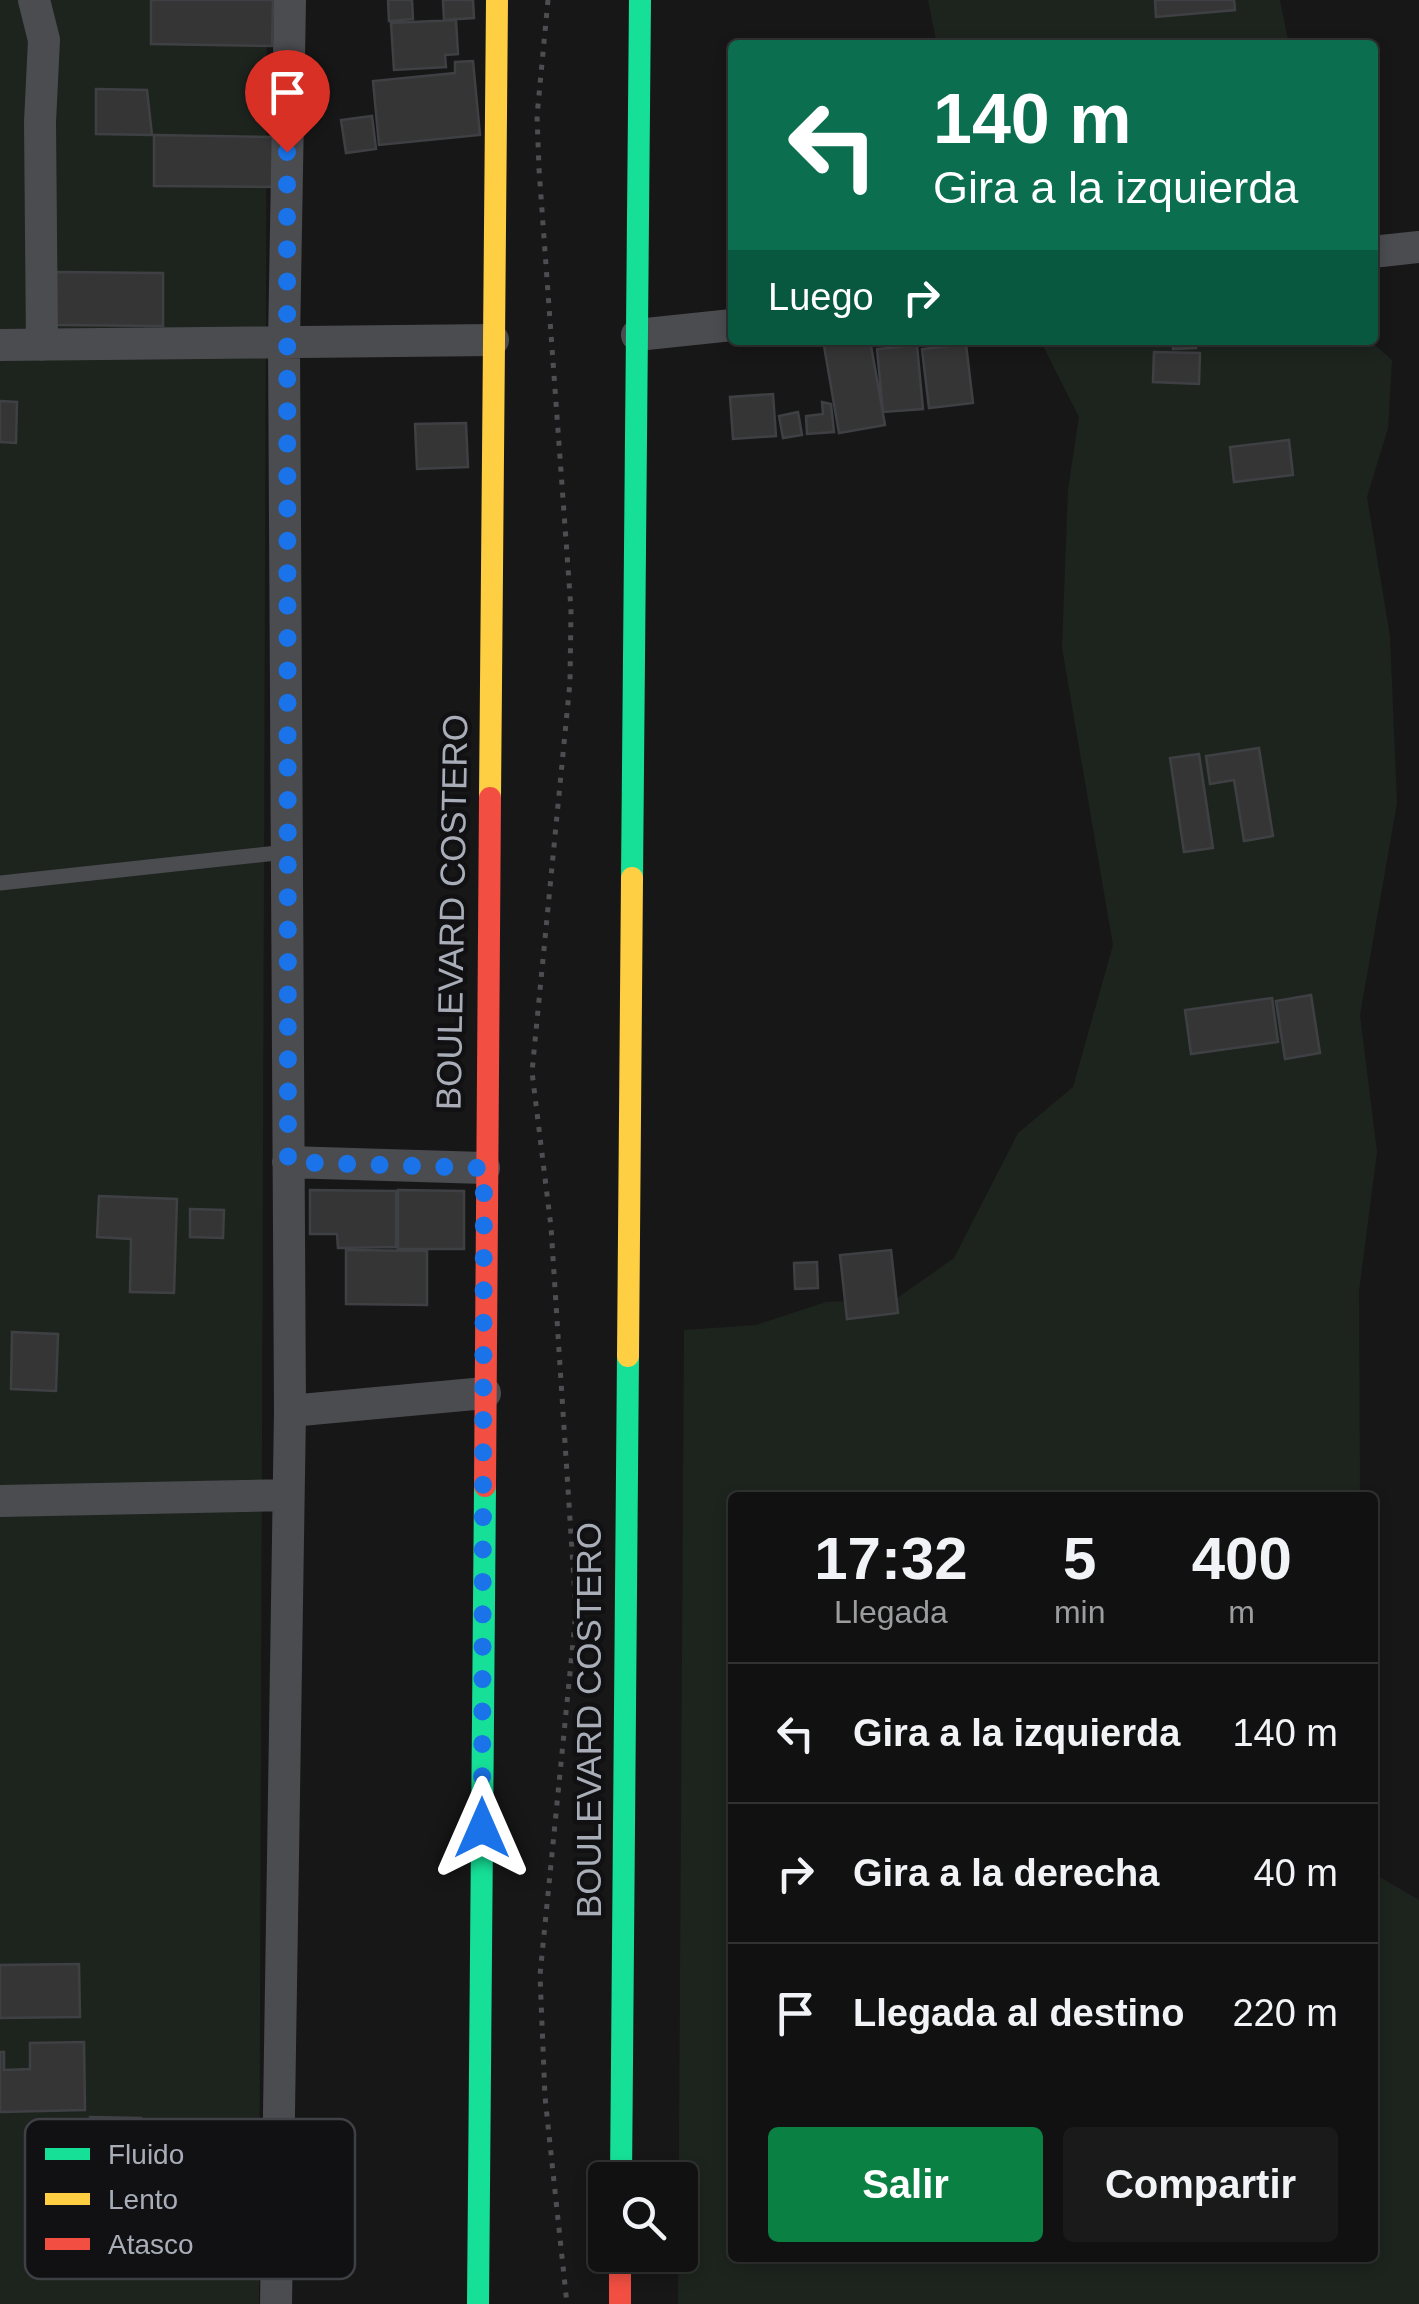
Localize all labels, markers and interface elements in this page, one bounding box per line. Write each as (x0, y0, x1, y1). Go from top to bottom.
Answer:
pin (245, 50, 330, 153)
icon: arrive (260, 65, 315, 120)
icon: left (768, 80, 898, 210)
text: 140 m (933, 80, 1131, 158)
text: Gira a la izquierda (933, 162, 1298, 213)
icon: right (894, 270, 949, 325)
text: Luego (768, 276, 874, 318)
street label: BOULEVARD COSTERO (429, 714, 474, 1110)
street label: BOULEVARD COSTERO (569, 1522, 608, 1918)
text: 17:32 (814, 1525, 968, 1592)
text: 5 (1063, 1525, 1096, 1592)
text: 400 (1192, 1525, 1292, 1592)
text: Llegada (834, 1594, 948, 1630)
text: min (1054, 1594, 1105, 1630)
text: m (1228, 1594, 1255, 1630)
icon: left (768, 1706, 823, 1761)
text: Gira a la izquierda (853, 1712, 1180, 1754)
text: 140 m (1232, 1712, 1338, 1754)
position arrow (430, 1776, 534, 1880)
icon: right (768, 1846, 823, 1901)
text: Gira a la derecha (853, 1852, 1159, 1894)
text: 40 m (1254, 1852, 1338, 1894)
icon: arrive (768, 1986, 823, 2041)
text: Llegada al destino (853, 1992, 1185, 2034)
text: 220 m (1232, 1992, 1338, 2034)
legend (25, 2119, 355, 2279)
button: Salir (768, 2127, 1043, 2242)
button: Compartir (1063, 2127, 1338, 2242)
text: Fluido (108, 2139, 184, 2170)
map controls (588, 2162, 698, 2272)
button: search (588, 2162, 698, 2272)
text: Lento (108, 2184, 178, 2215)
text: Atasco (108, 2229, 194, 2260)

